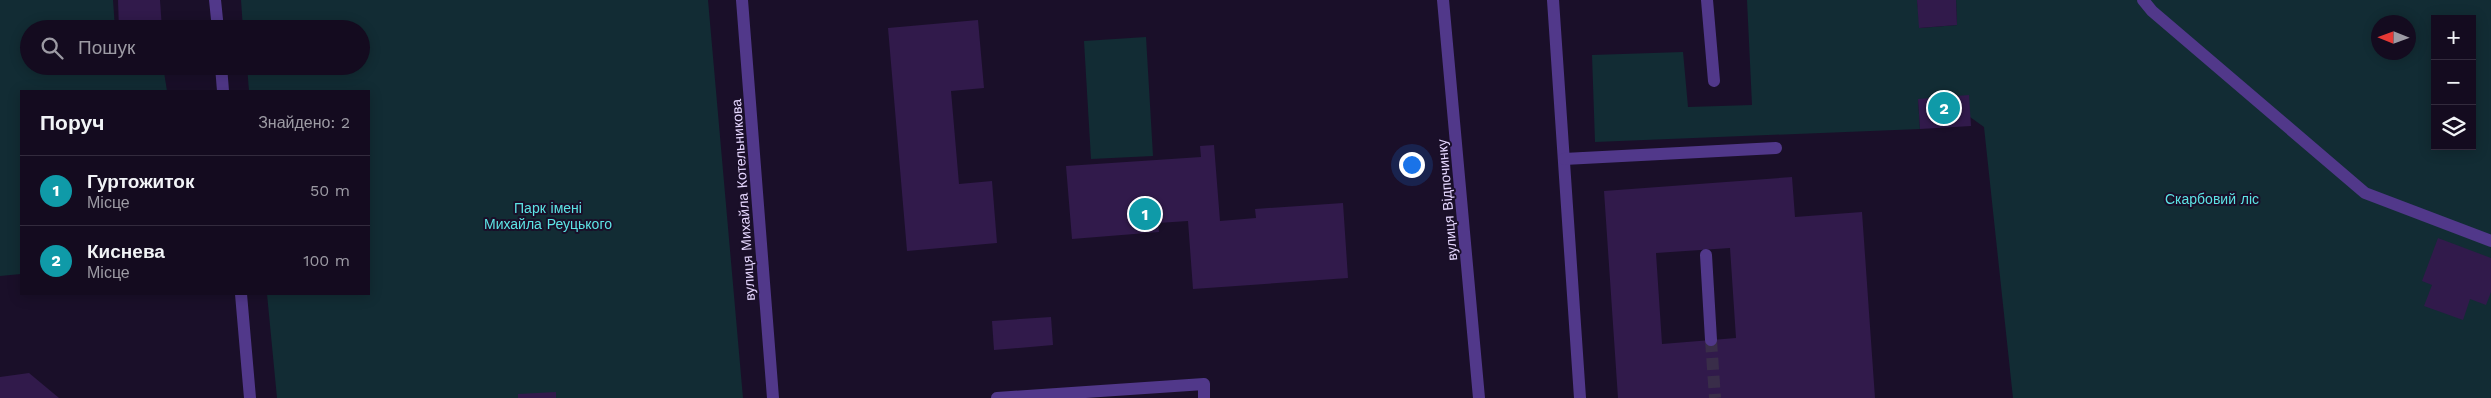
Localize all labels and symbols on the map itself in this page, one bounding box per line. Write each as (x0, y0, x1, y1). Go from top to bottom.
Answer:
north arrow (2371, 15, 2416, 60)
pin: 2 (1928, 89, 1960, 127)
street label: вулиця Михайла Котельникова (728, 98, 758, 301)
street label: вулиця Відпочинку (1434, 139, 1460, 261)
your location (1399, 152, 1425, 178)
park label: Скарбовий ліс (2165, 191, 2259, 207)
pin: 1 (1129, 195, 1161, 233)
park label: Парк імені Михайла Реуцького (484, 200, 612, 232)

